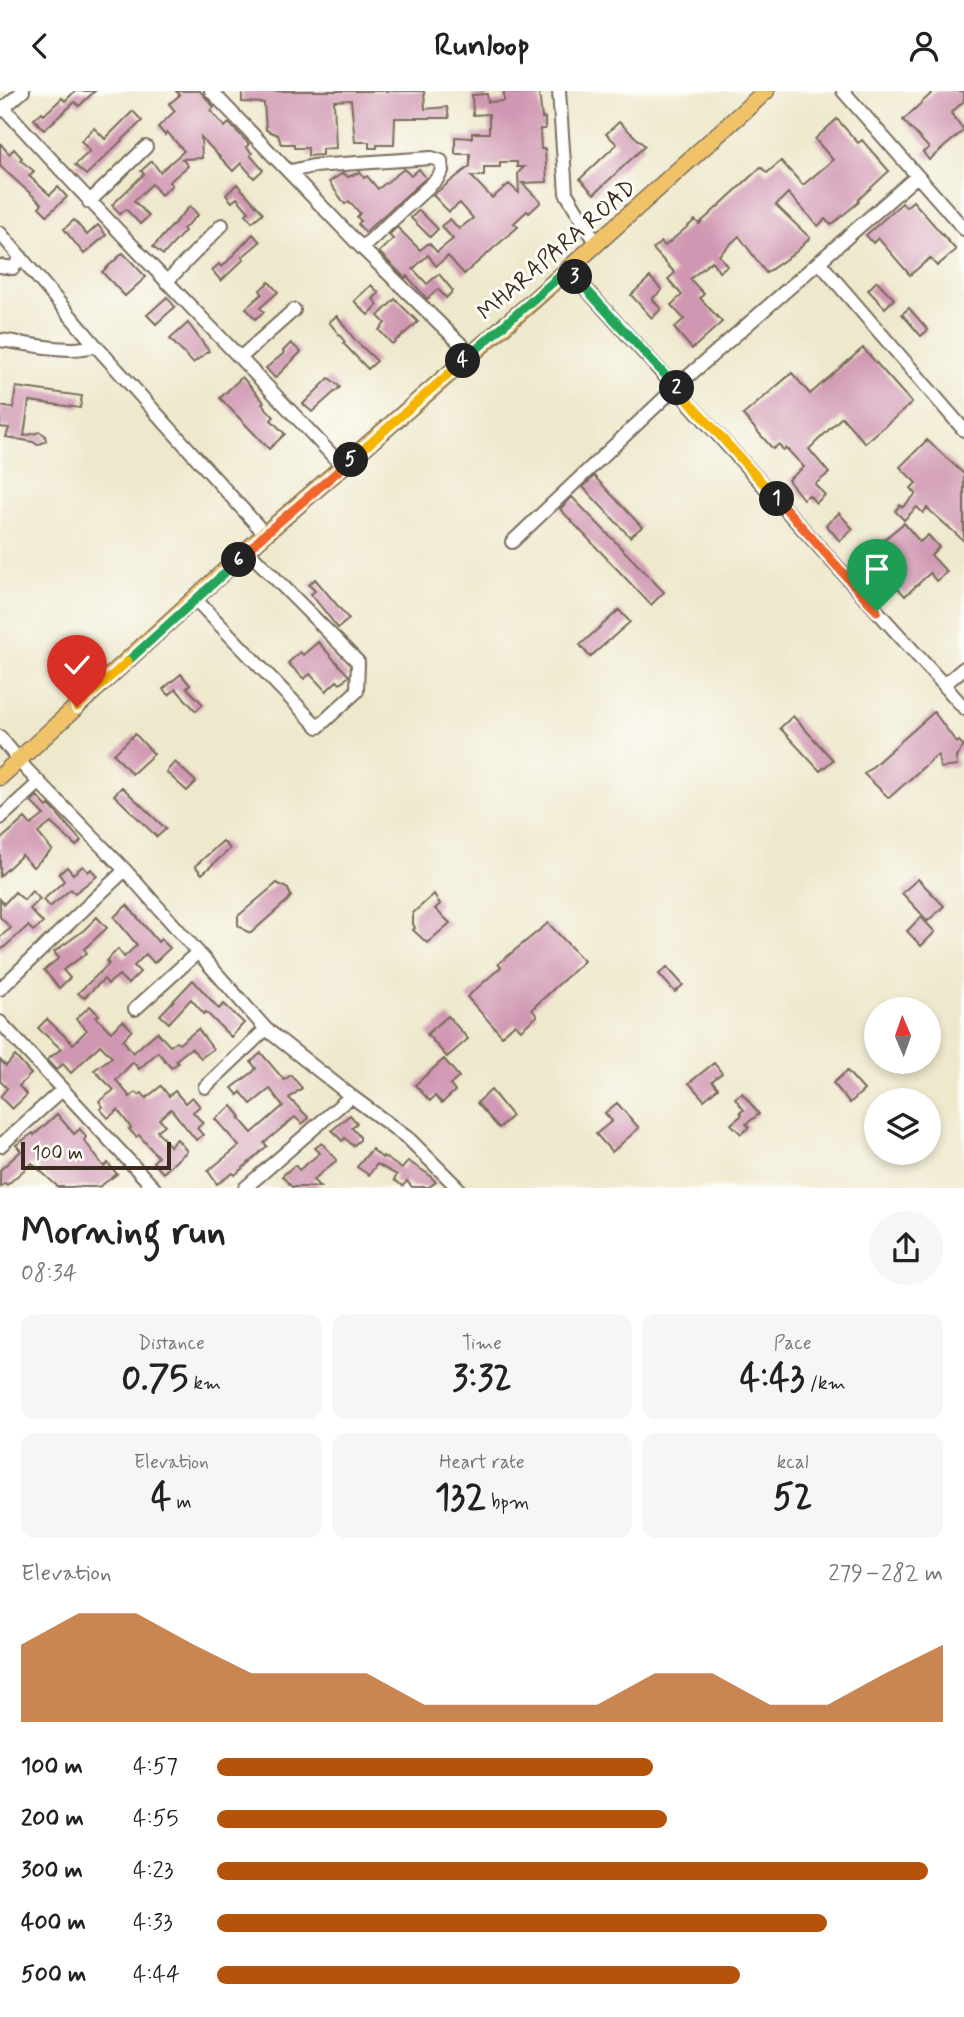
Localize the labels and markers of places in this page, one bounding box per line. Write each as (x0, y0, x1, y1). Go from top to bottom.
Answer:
pin: 3 (558, 259, 592, 295)
pin: 4 (446, 343, 480, 379)
pin: 2 (660, 371, 694, 405)
pin: 5 (334, 443, 368, 477)
pin: 1 (760, 481, 794, 517)
pin (847, 539, 907, 611)
pin: 6 (222, 543, 256, 577)
pin (47, 635, 107, 707)

